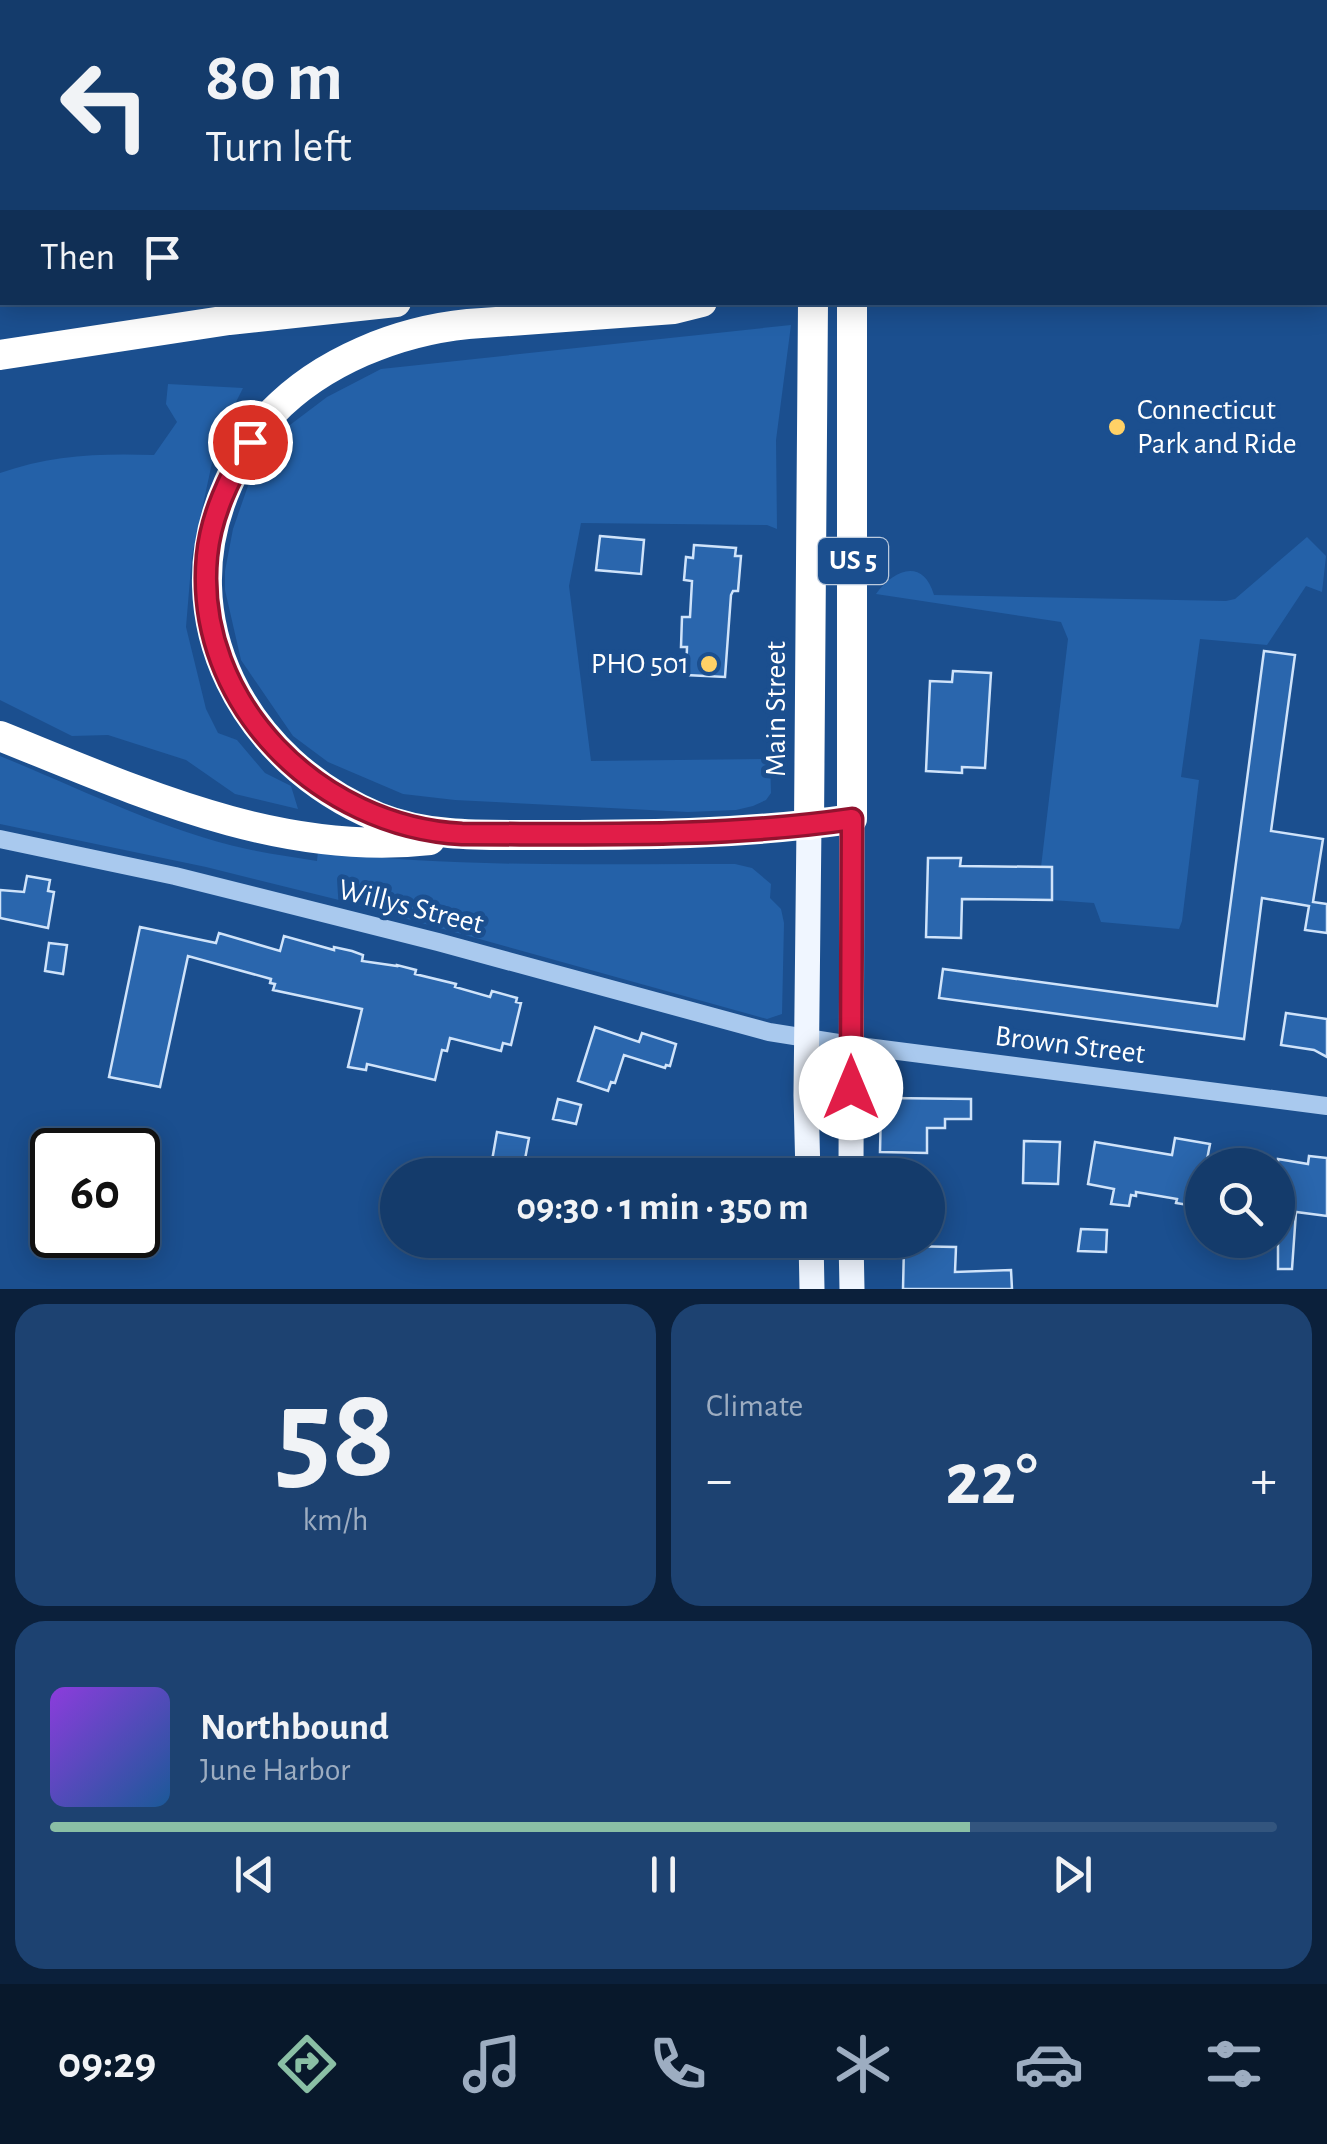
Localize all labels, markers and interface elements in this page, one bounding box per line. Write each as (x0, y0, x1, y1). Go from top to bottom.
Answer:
icon: left (40, 40, 170, 170)
text: 80 m (205, 43, 343, 113)
text: Turn left (205, 125, 352, 170)
icon: arrive (135, 230, 190, 285)
text: Then (40, 239, 115, 277)
place label: Connecticut Park and Ride (1137, 395, 1297, 459)
pin (208, 400, 293, 485)
icon: arrive (223, 415, 278, 470)
marker: Connecticut Park and Ride (1106, 416, 1128, 438)
road number: US 5 (818, 538, 888, 584)
street label: Main Street (761, 641, 791, 777)
place label: PHO 501 (591, 649, 689, 679)
marker: PHO 501 (698, 653, 720, 675)
street label: Willys Street (335, 875, 487, 940)
street label: Brown Street (993, 1021, 1147, 1069)
position arrow (799, 1036, 903, 1140)
speed limit sign: 60 (30, 1128, 160, 1258)
map controls (1185, 1148, 1295, 1258)
button: search (1185, 1148, 1295, 1258)
text: 09:30 · 1 min · 350 m (516, 1189, 809, 1227)
text: 58 (275, 1371, 396, 1501)
text: Climate (706, 1390, 803, 1422)
text: 22° (945, 1443, 1038, 1518)
text: − (706, 1453, 732, 1508)
text: + (1251, 1453, 1277, 1508)
text: km/h (302, 1504, 369, 1536)
text: Northbound (200, 1709, 389, 1747)
text: June Harbor (200, 1754, 350, 1786)
icon: previous (227, 1847, 282, 1902)
icon: pause (636, 1847, 691, 1902)
icon: next (1045, 1847, 1100, 1902)
icon: directions (272, 2029, 342, 2099)
icon: music (457, 2029, 527, 2099)
icon: phone (643, 2029, 713, 2099)
icon: climate (828, 2029, 898, 2099)
icon: car (1014, 2029, 1084, 2099)
icon: filters (1199, 2029, 1269, 2099)
text: 09:29 (58, 2041, 156, 2086)

